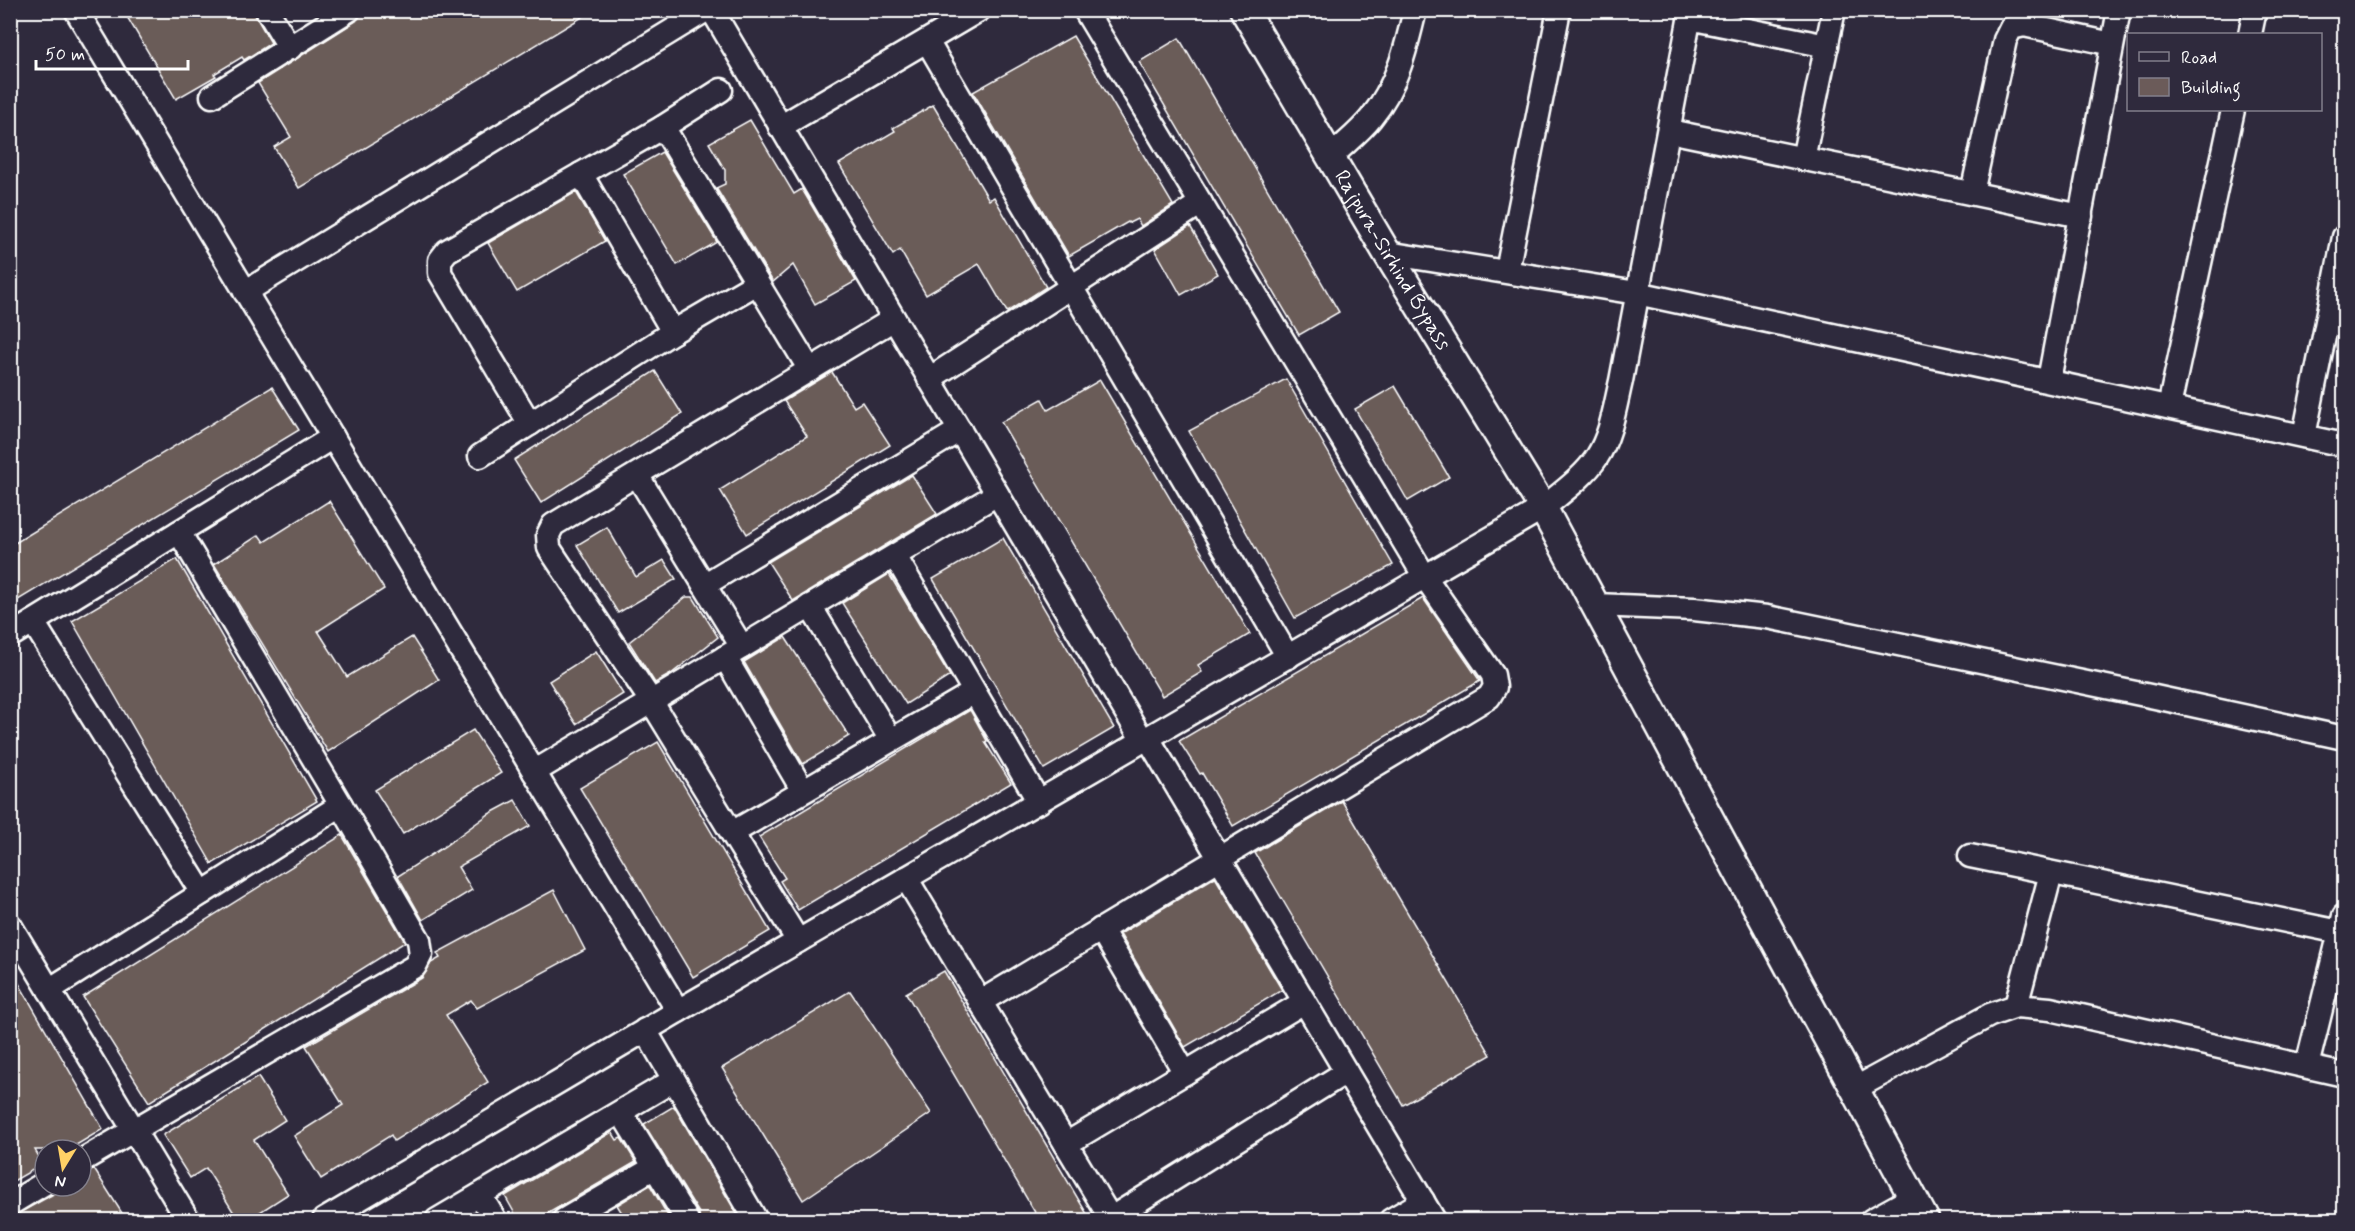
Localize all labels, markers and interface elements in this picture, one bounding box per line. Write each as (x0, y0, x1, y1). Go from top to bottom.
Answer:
scale bar (36, 33, 188, 71)
legend (2127, 33, 2322, 111)
text: 50 m (45, 43, 85, 67)
text: Road (2181, 46, 2217, 70)
text: Building (2181, 76, 2241, 102)
street label: Rajpura-Sirhind Bypass (1327, 165, 1457, 356)
north arrow (33, 1138, 93, 1198)
text: N (53, 1170, 68, 1193)

